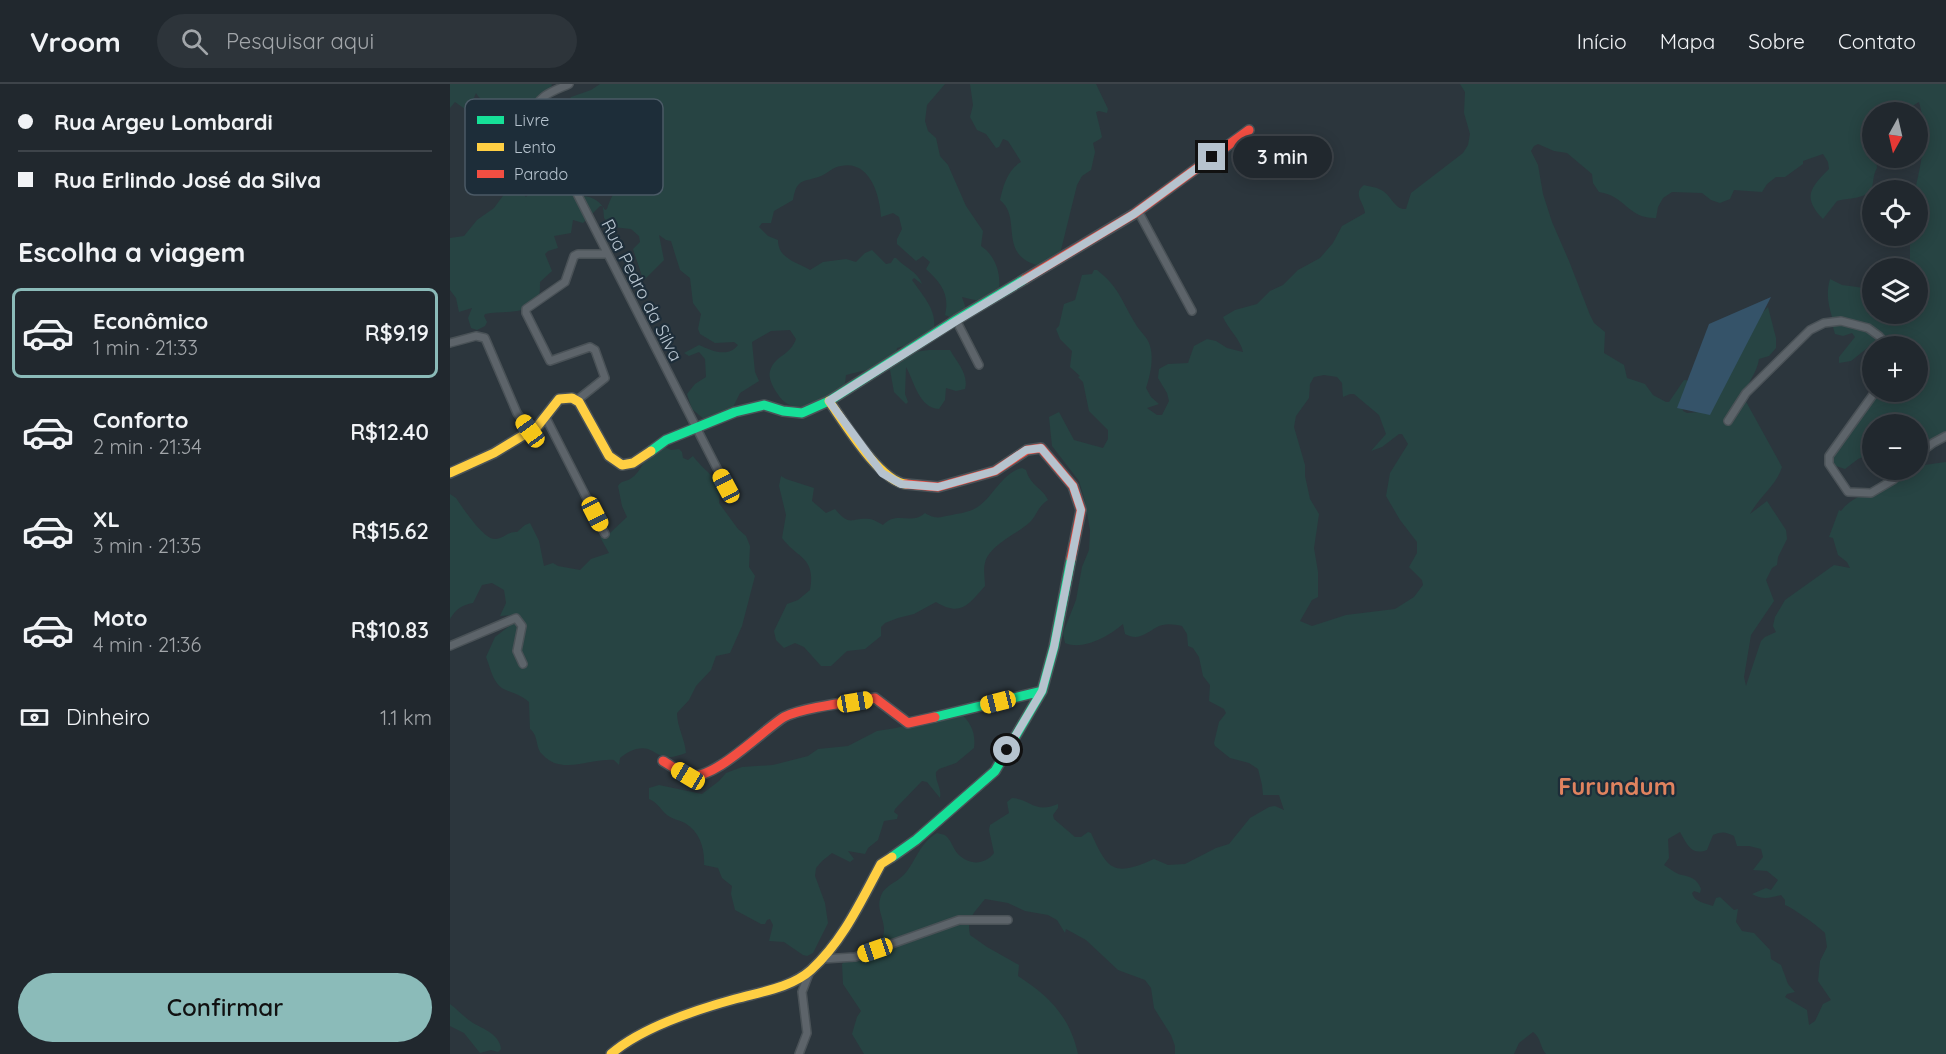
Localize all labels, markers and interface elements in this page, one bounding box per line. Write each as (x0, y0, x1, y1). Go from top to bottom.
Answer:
search box (157, 14, 577, 68)
text: Vroom (30, 24, 121, 59)
icon: search (178, 25, 211, 58)
text: Pesquisar aqui (226, 27, 374, 55)
text: Início (1577, 28, 1627, 54)
text: Mapa (1660, 28, 1715, 54)
text: Sobre (1748, 28, 1805, 54)
text: Contato (1838, 28, 1916, 54)
legend (465, 99, 663, 195)
north arrow (1862, 102, 1928, 168)
map controls (1862, 102, 1928, 480)
text: Rua Argeu Lombardi (54, 108, 273, 136)
text: Livre (514, 110, 549, 130)
callout: 3 min (1233, 136, 1332, 178)
text: Lento (514, 137, 556, 157)
route end (1198, 143, 1225, 170)
text: 3 min (1257, 144, 1308, 169)
text: Parado (514, 164, 568, 184)
text: Rua Erlindo José da Silva (54, 166, 321, 194)
button: locate (1862, 180, 1928, 246)
street label: Rua Pedro da Silva (596, 215, 688, 365)
text: Escolha a viagem (18, 235, 246, 269)
button: layers (1862, 258, 1928, 324)
icon: car (21, 306, 75, 360)
text: Econômico (93, 307, 208, 335)
text: R$9.19 (365, 319, 429, 347)
text: 1 min · 21:33 (93, 335, 198, 360)
button: + (1862, 336, 1928, 402)
icon: car (21, 405, 75, 459)
text: Conforto (93, 406, 188, 434)
car (512, 411, 548, 451)
button: − (1862, 414, 1928, 480)
text: R$12.40 (350, 418, 429, 446)
text: 2 min · 21:34 (93, 434, 202, 459)
car (710, 466, 742, 506)
car (579, 494, 611, 534)
icon: car (21, 504, 75, 558)
text: XL (93, 505, 120, 533)
text: R$15.62 (352, 517, 429, 545)
text: 3 min · 21:35 (93, 533, 201, 558)
icon: car (21, 603, 75, 657)
text: Moto (93, 604, 147, 632)
text: R$10.83 (351, 616, 429, 644)
text: 4 min · 21:36 (93, 632, 201, 657)
car (978, 689, 1018, 715)
car (836, 690, 874, 714)
icon: cash (18, 701, 51, 734)
text: Dinheiro (66, 703, 150, 731)
text: 1.1 km (380, 705, 432, 730)
route start (993, 736, 1020, 763)
car (668, 759, 708, 793)
district label: Furundum (1558, 771, 1676, 801)
car (855, 936, 895, 964)
button: Confirmar (18, 973, 432, 1042)

